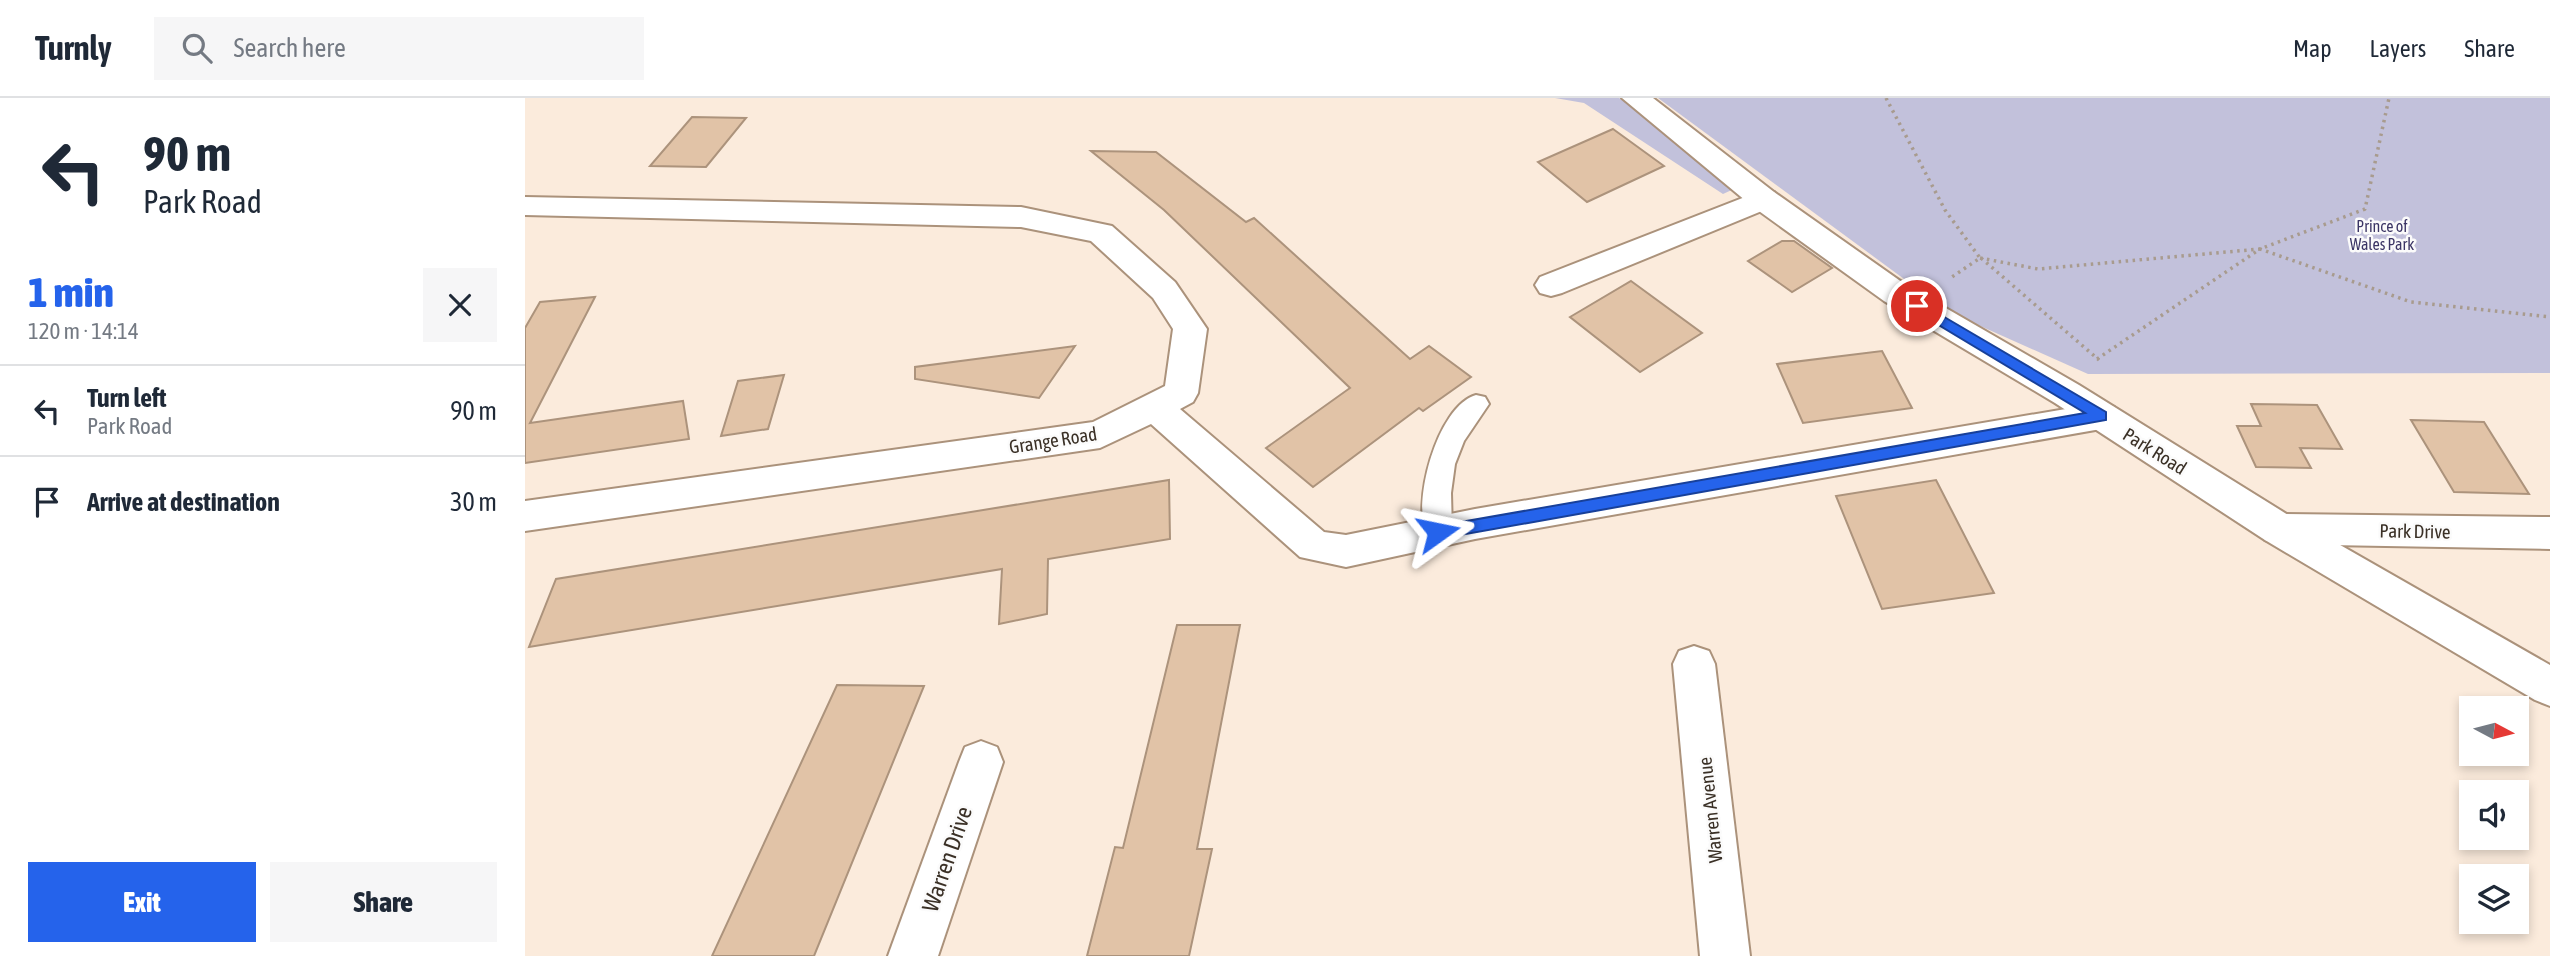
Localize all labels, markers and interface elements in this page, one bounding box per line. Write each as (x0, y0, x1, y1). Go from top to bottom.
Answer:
search box (154, 17, 644, 80)
text: Turnly (35, 29, 112, 67)
icon: search (178, 29, 216, 67)
text: Search here (234, 33, 346, 63)
text: Map (2293, 35, 2332, 62)
text: Layers (2370, 35, 2426, 62)
text: Share (2464, 35, 2515, 62)
text: 90 m (143, 125, 231, 181)
icon: left (28, 126, 119, 217)
text: Park Road (143, 183, 262, 220)
park label: Prince of Wales Park (2350, 217, 2414, 253)
text: 1 min (28, 268, 114, 316)
button: close (423, 268, 497, 342)
pin (1887, 276, 1947, 336)
icon: arrive (1898, 287, 1936, 325)
text: 120 m · 14:14 (28, 318, 139, 344)
text: Turn left (87, 383, 167, 413)
icon: left (28, 392, 66, 430)
text: 90 m (450, 396, 497, 426)
text: Park Road (87, 413, 172, 439)
street label: Grange Road (1008, 422, 1098, 458)
street label: Park Road (2119, 423, 2191, 479)
icon: arrive (28, 483, 66, 521)
text: Arrive at destination (87, 487, 280, 517)
text: 30 m (450, 487, 497, 517)
position arrow (1401, 495, 1475, 569)
street label: Park Drive (2379, 519, 2451, 543)
north arrow (2459, 696, 2529, 766)
map controls (2459, 696, 2529, 934)
street label: Warren Avenue (1694, 756, 1726, 864)
button: sound (2459, 780, 2529, 850)
street label: Warren Drive (917, 803, 977, 915)
button: Exit (28, 862, 256, 942)
button: Share (270, 862, 497, 942)
button: layers (2459, 864, 2529, 934)

